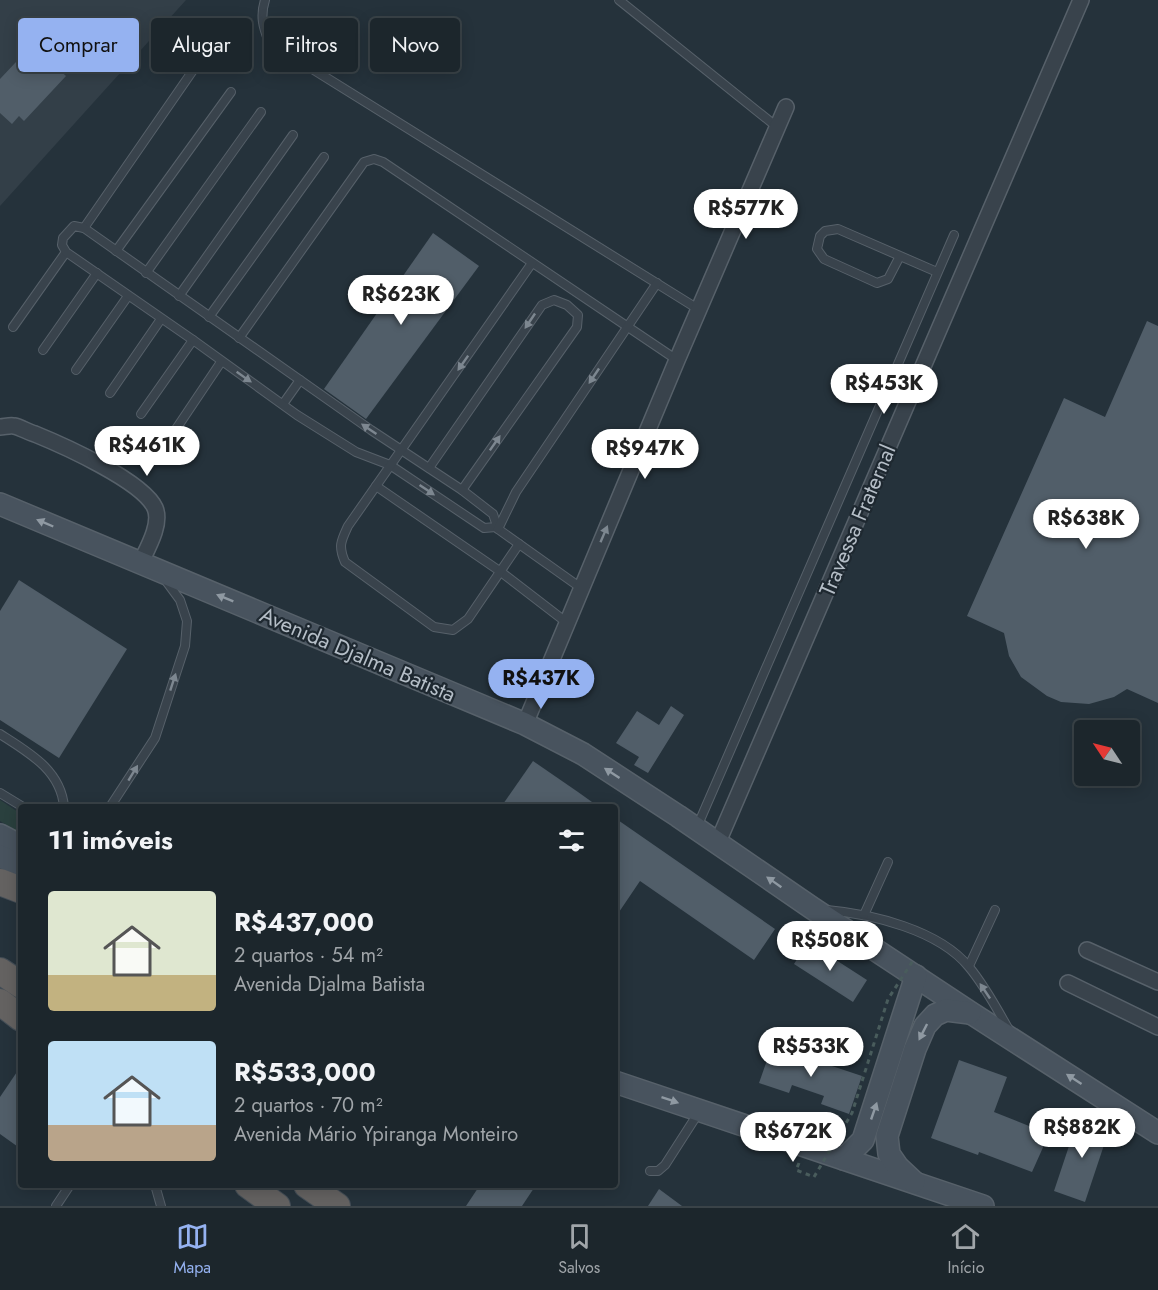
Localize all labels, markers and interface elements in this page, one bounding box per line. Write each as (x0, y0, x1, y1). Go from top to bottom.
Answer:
chip: Comprar (18, 18, 139, 72)
chip: Alugar (151, 18, 252, 72)
chip: Filtros (264, 18, 358, 72)
chip: Novo (370, 18, 460, 72)
pin: R$577K (697, 189, 795, 240)
text: R$577K (708, 194, 784, 223)
pin: R$623K (352, 275, 450, 326)
text: R$623K (362, 280, 440, 309)
one-way arrow (524, 313, 536, 329)
one-way arrow (457, 354, 469, 370)
pin: R$453K (835, 364, 933, 415)
one-way arrow (589, 368, 600, 384)
text: R$453K (845, 369, 923, 398)
one-way arrow (236, 371, 252, 382)
one-way arrow (362, 423, 378, 435)
pin: R$461K (98, 426, 196, 477)
pin: R$947K (596, 429, 694, 480)
text: R$461K (109, 431, 185, 460)
text: R$947K (606, 434, 684, 463)
one-way arrow (489, 435, 501, 450)
street label: Travessa Fraternal (811, 439, 903, 601)
one-way arrow (419, 484, 435, 495)
pin: R$638K (1037, 499, 1135, 550)
text: R$638K (1047, 504, 1125, 533)
one-way arrow (35, 518, 53, 528)
one-way arrow (600, 525, 609, 542)
one-way arrow (215, 593, 233, 603)
street label: Avenida Djalma Batista (255, 598, 461, 710)
pin: R$437K (492, 659, 590, 710)
text: R$437K (502, 664, 580, 693)
one-way arrow (169, 673, 178, 691)
north arrow (1074, 720, 1140, 786)
map controls (1074, 720, 1140, 786)
one-way arrow (128, 764, 138, 781)
one-way arrow (605, 767, 621, 779)
text: 11 imóveis (48, 821, 173, 859)
icon: filters (555, 824, 588, 857)
one-way arrow (767, 876, 783, 888)
text: R$437,000 (234, 903, 374, 941)
icon: home (96, 915, 168, 987)
pin: R$508K (781, 921, 879, 972)
text: R$508K (791, 926, 869, 955)
text: 2 quartos · 54 m² (234, 941, 383, 970)
text: Avenida Djalma Batista (234, 970, 425, 999)
one-way arrow (980, 983, 991, 1000)
one-way arrow (918, 1024, 928, 1041)
pin: R$533K (762, 1027, 860, 1078)
text: R$533K (772, 1032, 850, 1061)
text: R$533,000 (234, 1053, 376, 1091)
icon: home (96, 1065, 168, 1137)
one-way arrow (1065, 1073, 1082, 1084)
text: 2 quartos · 70 m² (234, 1091, 383, 1120)
one-way arrow (661, 1096, 679, 1106)
one-way arrow (869, 1102, 879, 1120)
pin: R$882K (1033, 1108, 1131, 1159)
pin: R$672K (744, 1112, 842, 1163)
text: R$882K (1043, 1113, 1121, 1142)
text: R$672K (754, 1117, 832, 1146)
text: Avenida Mário Ypiranga Monteiro (234, 1120, 518, 1149)
tab: Mapa (174, 1220, 211, 1279)
tab: Salvos (558, 1220, 600, 1279)
tab: Início (947, 1220, 984, 1279)

